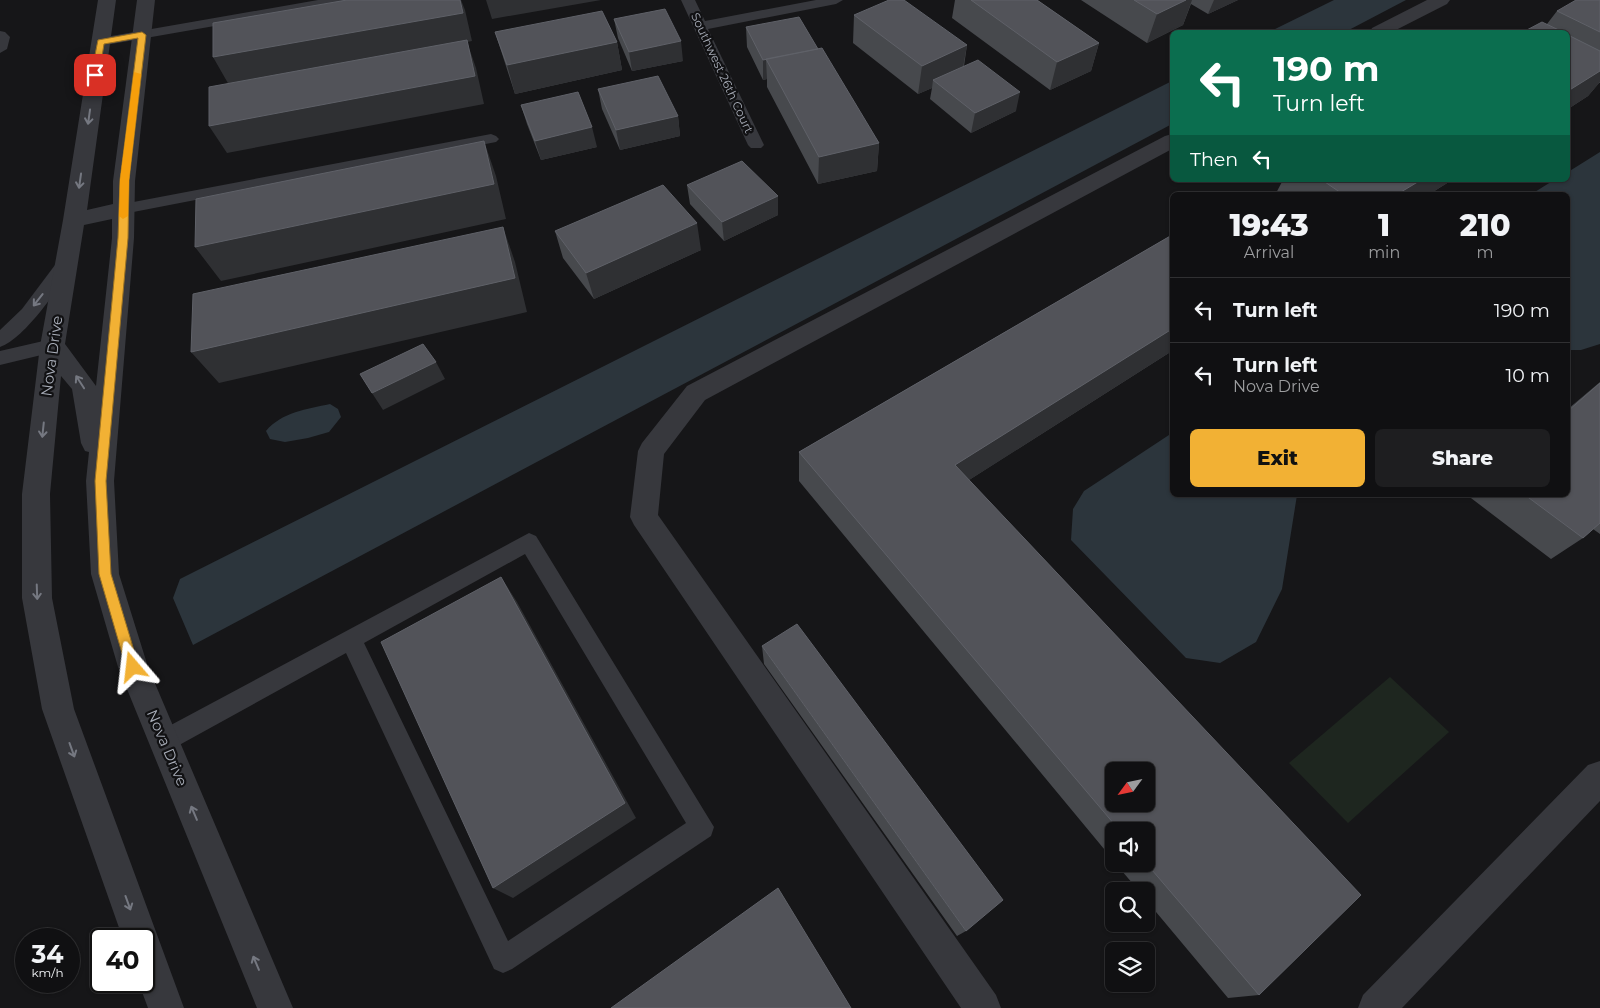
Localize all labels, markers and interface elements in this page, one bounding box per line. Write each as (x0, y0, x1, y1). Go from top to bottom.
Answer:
street label: Southwest 26th Court (688, 10, 757, 136)
text: 190 m (1273, 47, 1379, 90)
icon: left (1190, 50, 1255, 115)
pin (74, 54, 116, 96)
icon: arrive (81, 61, 109, 89)
text: Turn left (1273, 90, 1365, 117)
one-way arrow (84, 109, 94, 125)
icon: left (1248, 145, 1276, 173)
text: Then (1190, 148, 1238, 171)
one-way arrow (75, 173, 85, 189)
text: 19:43 (1230, 207, 1309, 244)
text: 1 (1378, 207, 1390, 244)
text: 210 (1460, 207, 1510, 244)
text: Arrival (1244, 243, 1294, 262)
text: min (1368, 243, 1400, 262)
text: m (1477, 243, 1494, 262)
one-way arrow (32, 293, 43, 306)
icon: left (1190, 296, 1218, 324)
text: Turn left (1233, 299, 1318, 322)
text: 190 m (1494, 299, 1550, 322)
street label: Nova Drive (36, 314, 67, 398)
text: Turn left (1233, 354, 1318, 377)
icon: left (1190, 361, 1218, 389)
text: 10 m (1505, 364, 1550, 387)
one-way arrow (74, 376, 84, 390)
text: Nova Drive (1233, 377, 1320, 396)
one-way arrow (38, 421, 48, 437)
button: Exit (1190, 429, 1365, 487)
button: Share (1375, 429, 1550, 487)
one-way arrow (33, 583, 42, 599)
position arrow (106, 640, 158, 692)
street label: Nova Drive (143, 707, 192, 789)
one-way arrow (68, 742, 77, 757)
north arrow (1105, 762, 1155, 812)
map controls (1105, 762, 1155, 992)
one-way arrow (188, 806, 198, 821)
button: sound (1105, 822, 1155, 872)
button: search (1105, 882, 1155, 932)
one-way arrow (124, 894, 133, 910)
speed limit sign: 40 (90, 928, 155, 993)
text: 34 (31, 939, 64, 969)
button: layers (1105, 942, 1155, 992)
one-way arrow (251, 956, 260, 971)
text: km/h (31, 965, 64, 980)

